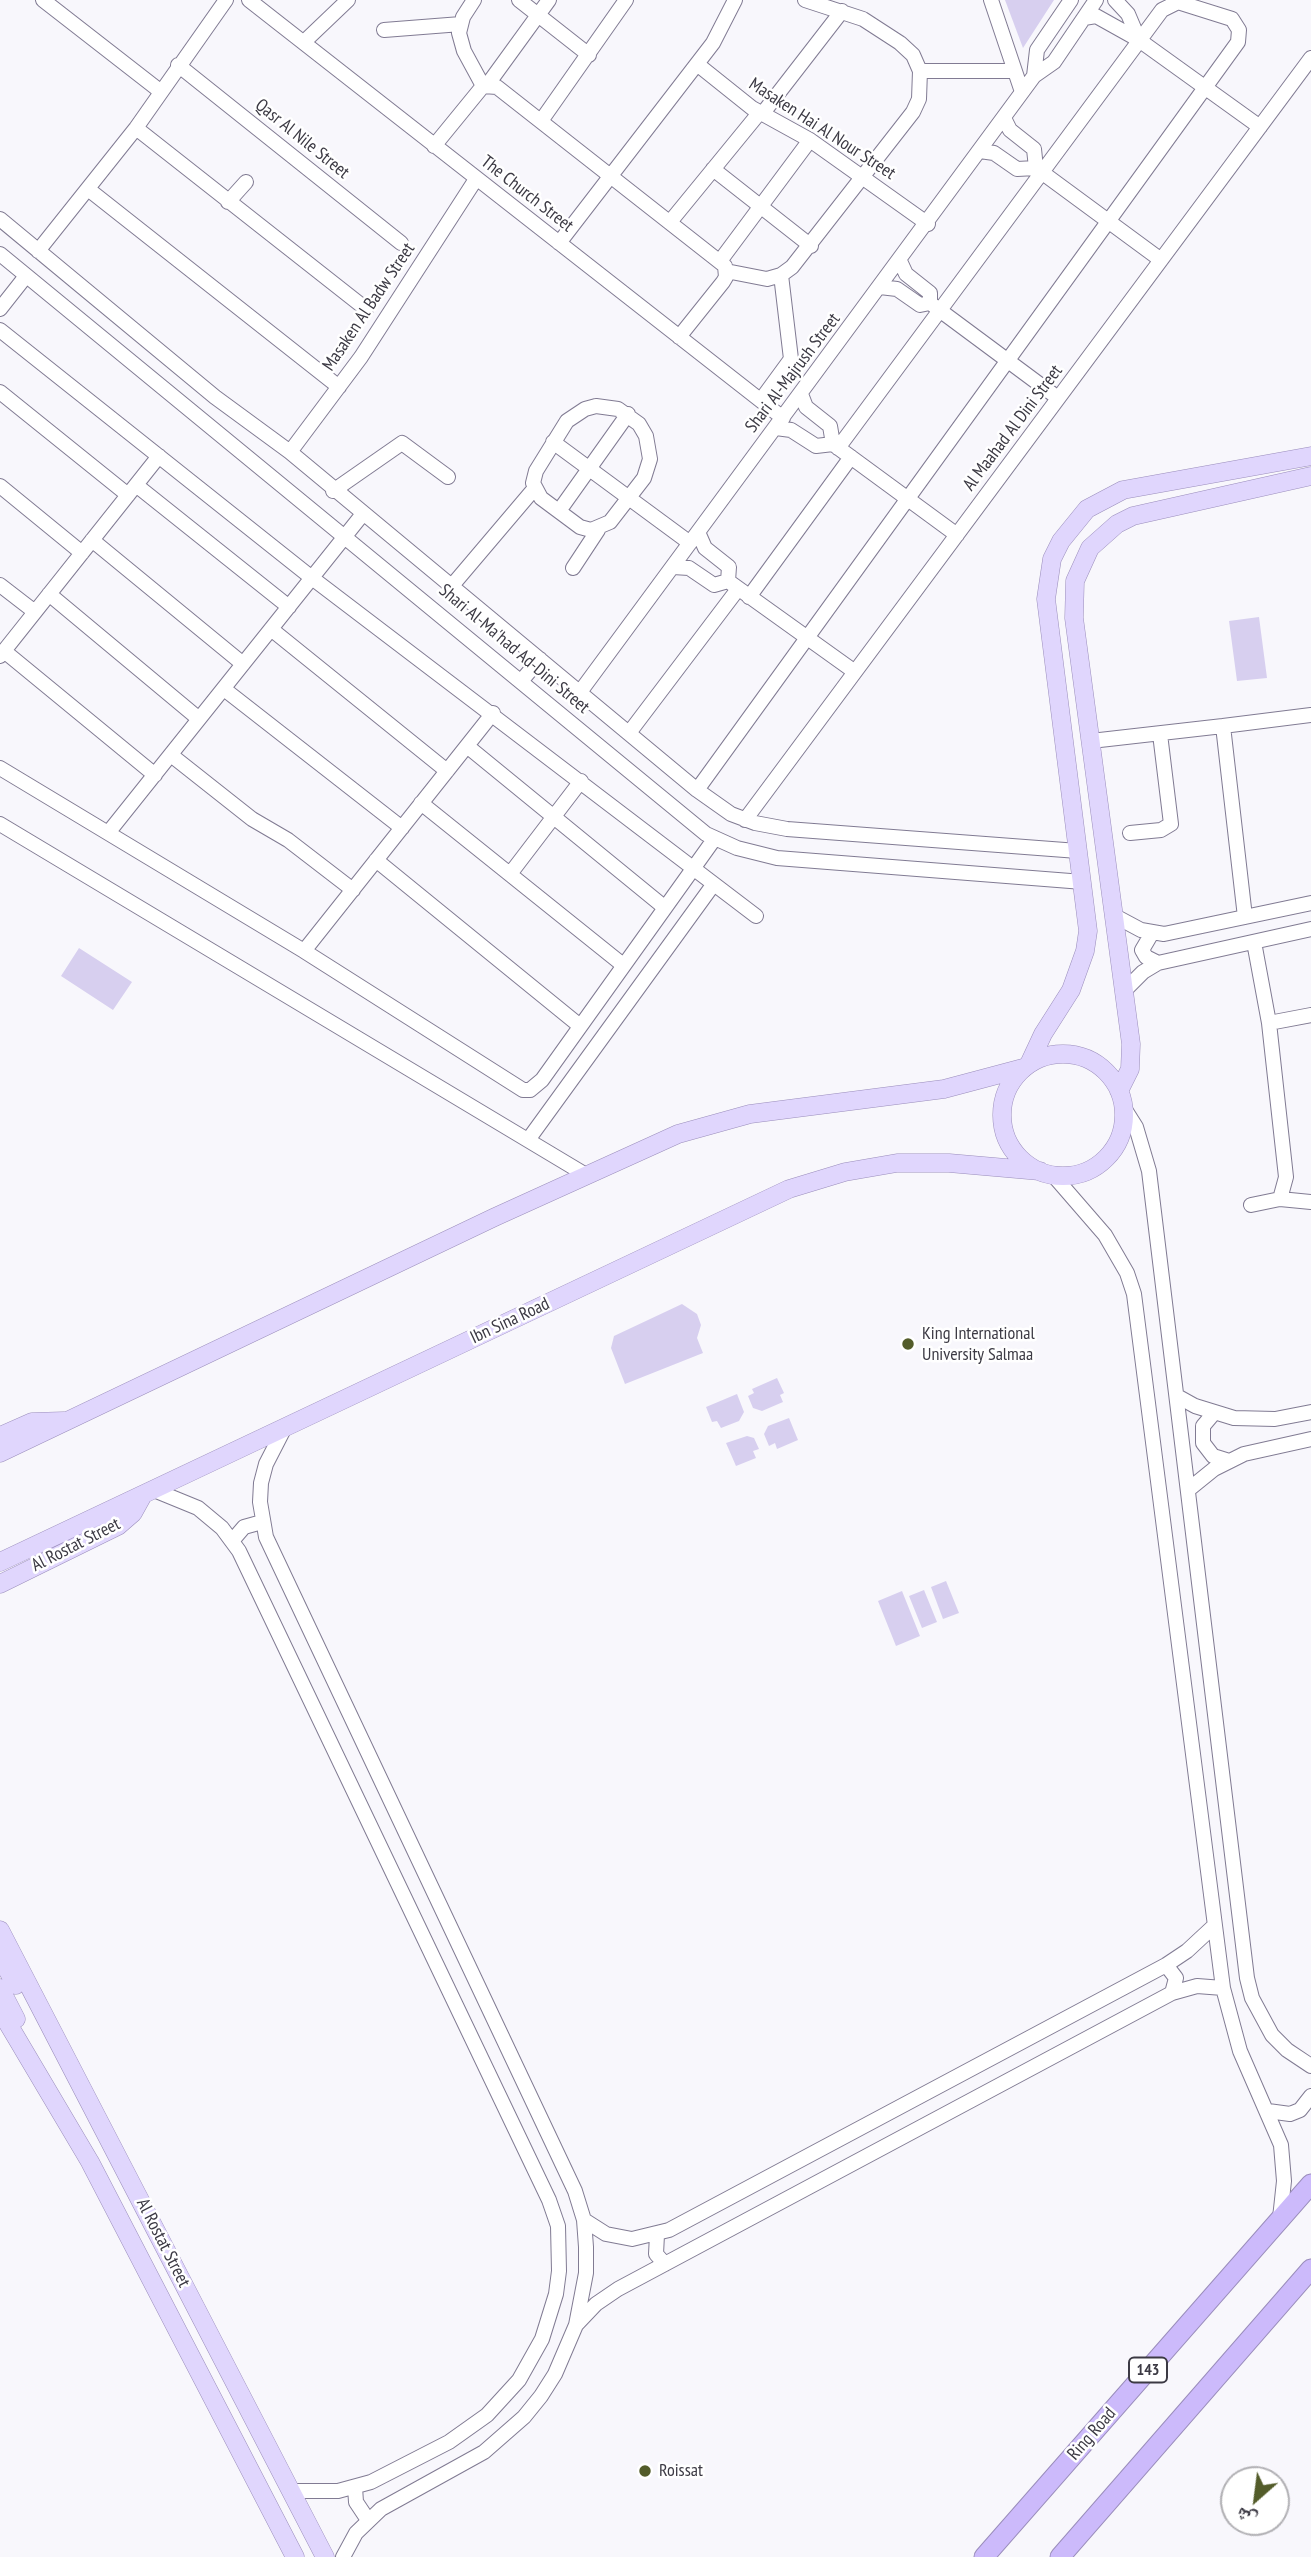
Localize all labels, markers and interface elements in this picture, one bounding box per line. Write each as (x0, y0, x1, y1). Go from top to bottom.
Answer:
street label: Masaken Hai Al Nour Street (745, 74, 899, 184)
street label: Qasr Al Nile Street (251, 95, 353, 183)
street label: The Church Street (476, 151, 578, 237)
street label: Masaken Al Badw Street (318, 239, 420, 375)
street label: Shari Al-Majrush Street (741, 309, 845, 437)
street label: Al Maahad Al Dini Street (959, 361, 1067, 495)
street label: Shari Al-Ma'had Ad-Dini Street (434, 580, 594, 718)
street label: Ibn Sina Road (467, 1293, 553, 1349)
place label: King International University Salmaa (922, 1323, 1035, 1366)
marker: King International University Salmaa (900, 1336, 916, 1352)
street label: Al Rostat Street (28, 1513, 124, 1577)
street label: Al Rostat Street (131, 2195, 195, 2291)
road number: 143 (1129, 2358, 1167, 2382)
street label: Ring Road (1063, 2403, 1121, 2465)
place label: Roissat (659, 2460, 703, 2482)
marker: Roissat (637, 2463, 653, 2479)
north arrow (1220, 2466, 1290, 2536)
text: ش (1232, 2502, 1261, 2533)

